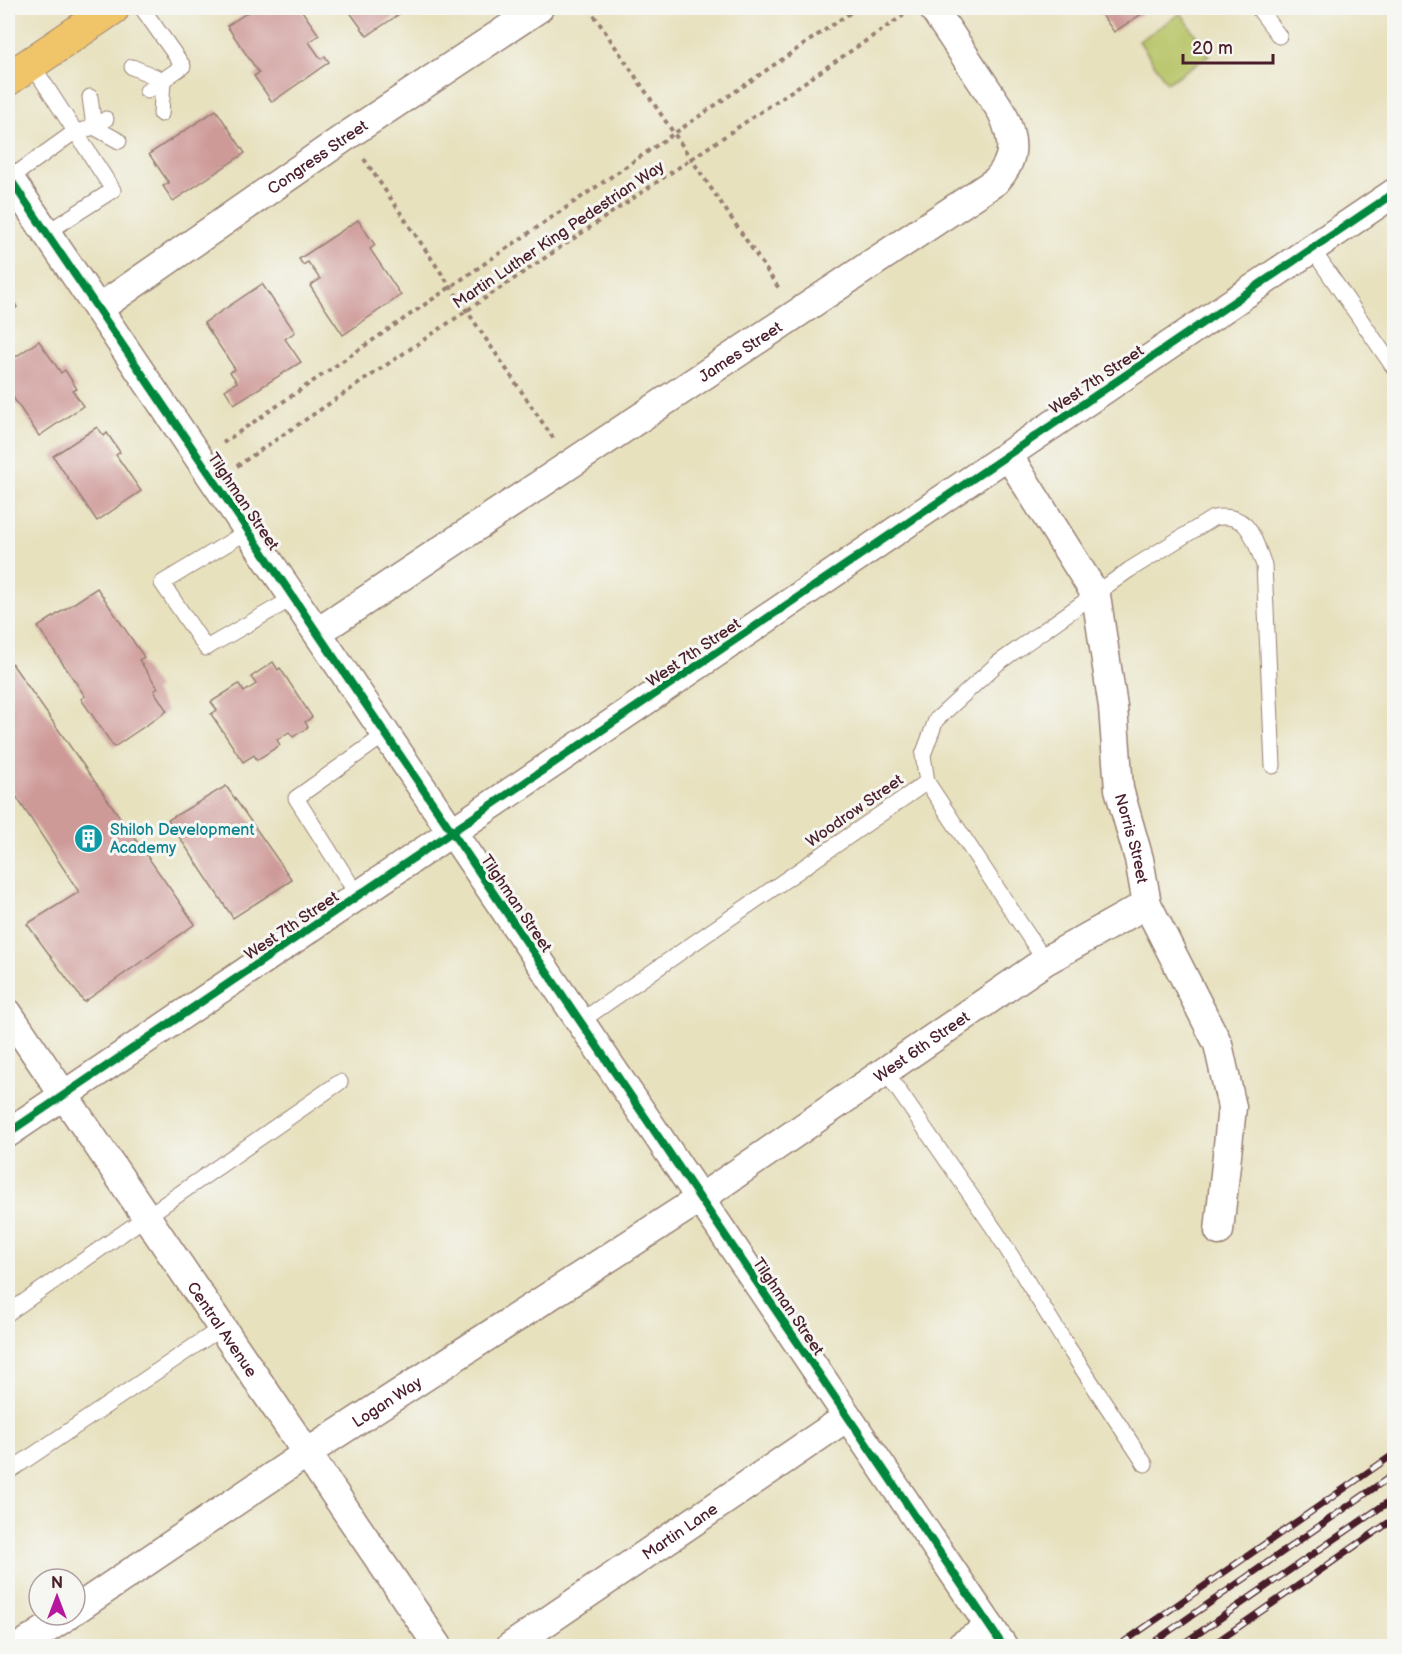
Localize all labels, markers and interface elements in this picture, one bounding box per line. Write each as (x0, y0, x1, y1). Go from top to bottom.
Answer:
scale bar (1183, 27, 1273, 65)
text: 20 m (1192, 38, 1233, 59)
street label: Congress Street (264, 117, 372, 199)
street label: Martin Luther King Pedestrian Way (450, 157, 669, 313)
street label: James Street (696, 318, 786, 387)
street label: West 7th Street (1046, 342, 1148, 419)
street label: Tilghman Street (203, 449, 282, 554)
street label: West 7th Street (643, 615, 745, 692)
street label: Woodrow Street (803, 771, 907, 852)
street label: Norris Street (1110, 792, 1151, 885)
place label: Shiloh Development Academy (110, 821, 254, 858)
building icon: Shiloh Development Academy (73, 822, 105, 854)
street label: Tilghman Street (476, 851, 555, 956)
street label: West 7th Street (241, 888, 343, 965)
street label: West 6th Street (871, 1008, 974, 1087)
street label: Tilghman Street (748, 1254, 827, 1359)
street label: Central Avenue (182, 1279, 261, 1382)
street label: Logan Way (349, 1373, 426, 1432)
street label: Martin Lane (639, 1500, 722, 1565)
north arrow (27, 1567, 87, 1627)
text: N (51, 1574, 63, 1593)

